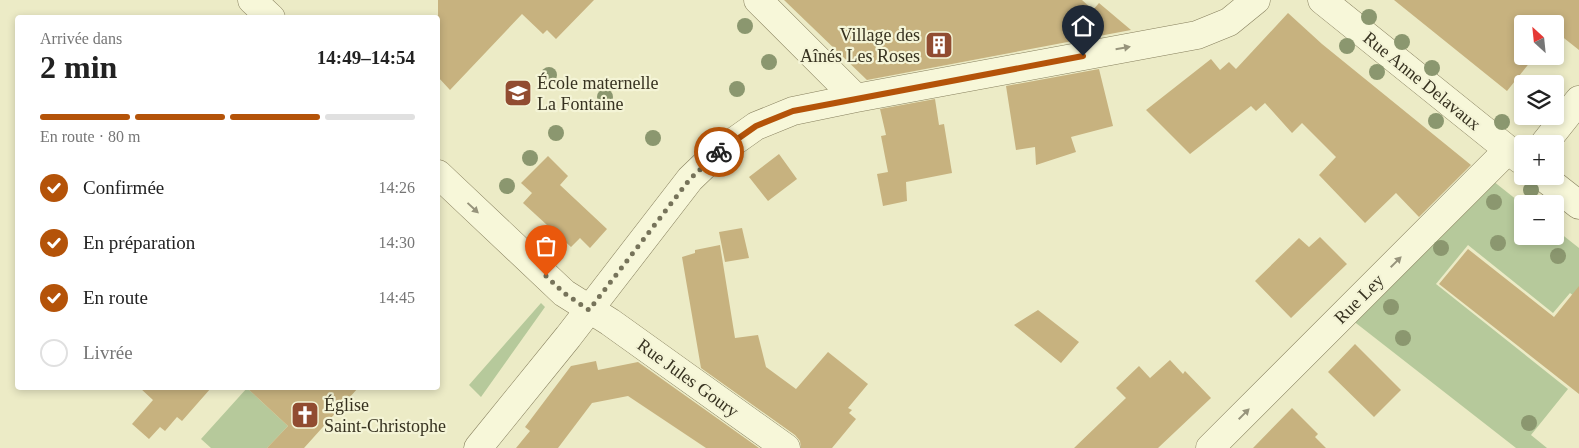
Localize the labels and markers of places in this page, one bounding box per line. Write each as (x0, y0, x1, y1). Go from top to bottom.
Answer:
pin (1062, 5, 1104, 56)
place label: Village des Aînés Les Roses (800, 25, 920, 66)
building icon: Village des Aînés Les Roses (924, 30, 954, 60)
place label: École maternelle La Fontaine (537, 72, 658, 114)
school or university icon: École maternelle La Fontaine (503, 78, 533, 108)
pin (525, 225, 567, 276)
place label: Église Saint-Christophe (324, 394, 446, 436)
church icon: Église Saint-Christophe (290, 400, 320, 430)

